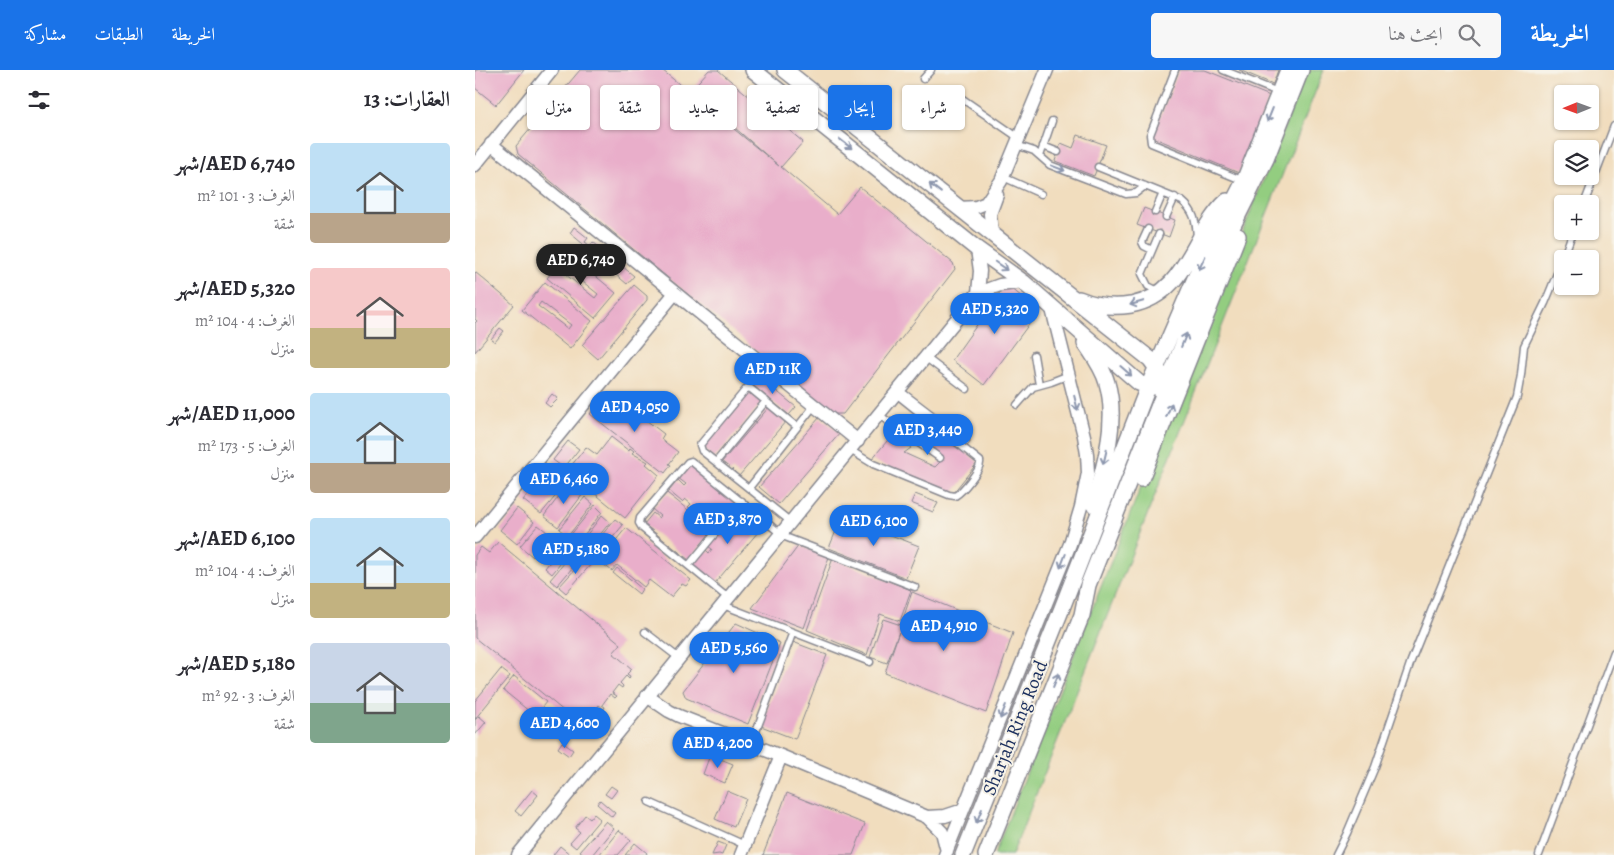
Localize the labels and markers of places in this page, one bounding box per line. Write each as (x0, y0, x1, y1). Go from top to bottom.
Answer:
pin: AED 6,740 (524, 244, 638, 286)
pin: AED 5,320 (938, 292, 1052, 335)
pin: AED 11K (727, 352, 819, 395)
pin: AED 4,050 (578, 390, 692, 433)
pin: AED 3,440 (871, 414, 985, 456)
pin: AED 6,460 (507, 462, 621, 505)
pin: AED 3,870 (671, 502, 785, 545)
pin: AED 6,100 (817, 504, 931, 547)
pin: AED 5,180 (519, 532, 633, 575)
pin: AED 4,910 (887, 610, 1001, 652)
pin: AED 5,560 (677, 632, 791, 674)
pin: AED 4,600 (508, 706, 622, 749)
pin: AED 4,200 (661, 726, 775, 769)

